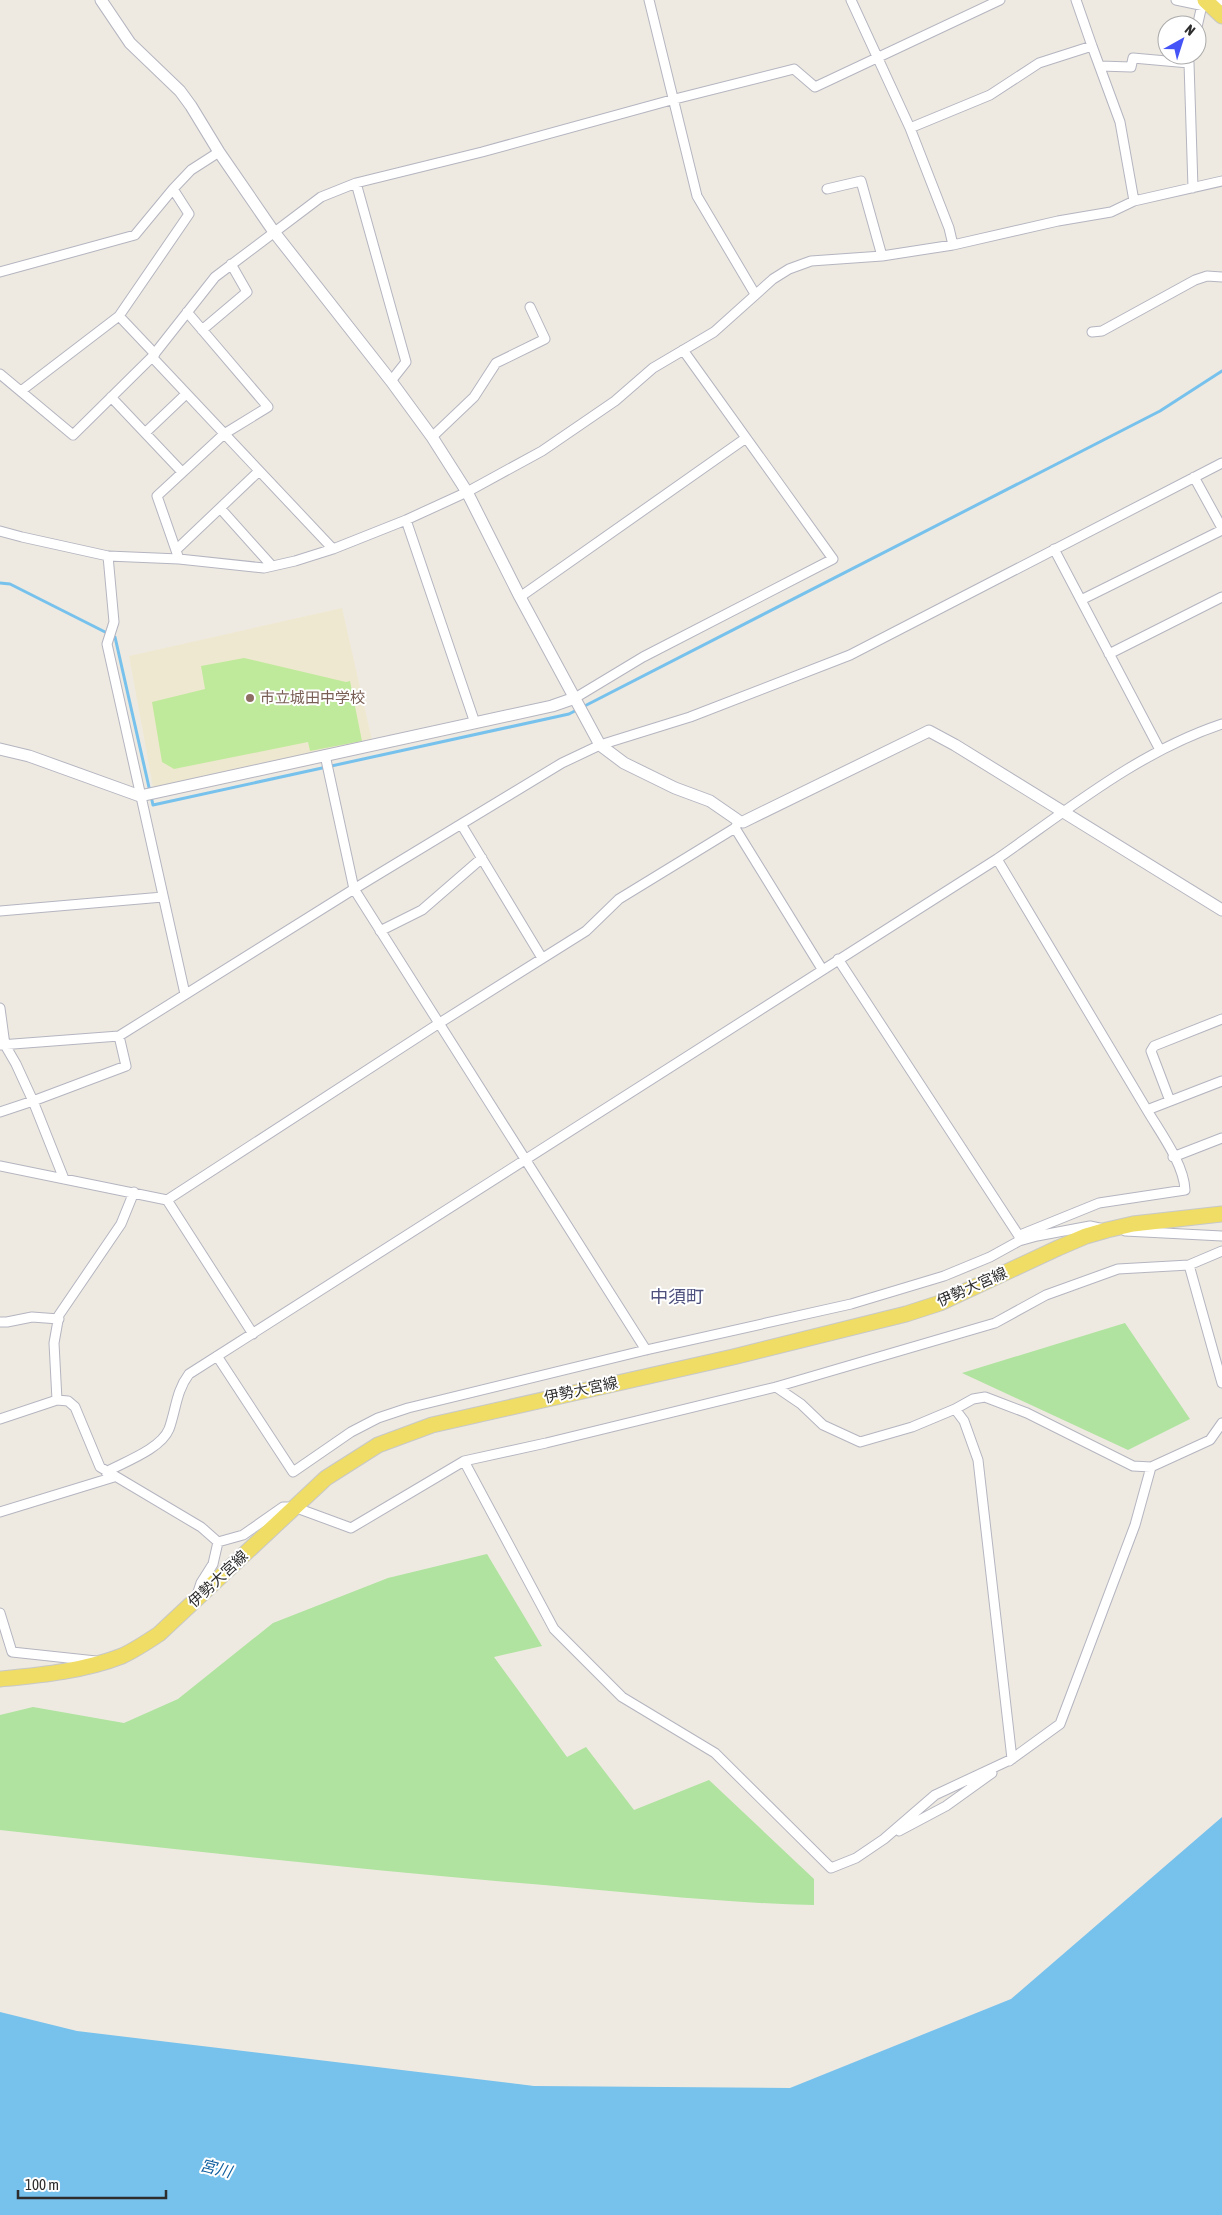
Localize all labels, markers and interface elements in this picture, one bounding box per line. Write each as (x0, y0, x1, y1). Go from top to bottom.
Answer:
north arrow (1157, 15, 1207, 65)
text: N (1182, 21, 1198, 39)
place label: 市立城田中学校 (260, 689, 365, 706)
marker: 市立城田中学校 (244, 692, 256, 704)
street label: 伊勢大宮線 (934, 1264, 1010, 1310)
district label: 中須町 (650, 1286, 704, 1307)
street label: 伊勢大宮線 (542, 1373, 619, 1406)
street label: 伊勢大宮線 (184, 1547, 251, 1610)
water label: 宮川 (198, 2155, 236, 2181)
scale bar (18, 2168, 165, 2200)
text: 100 m (25, 2176, 59, 2193)

